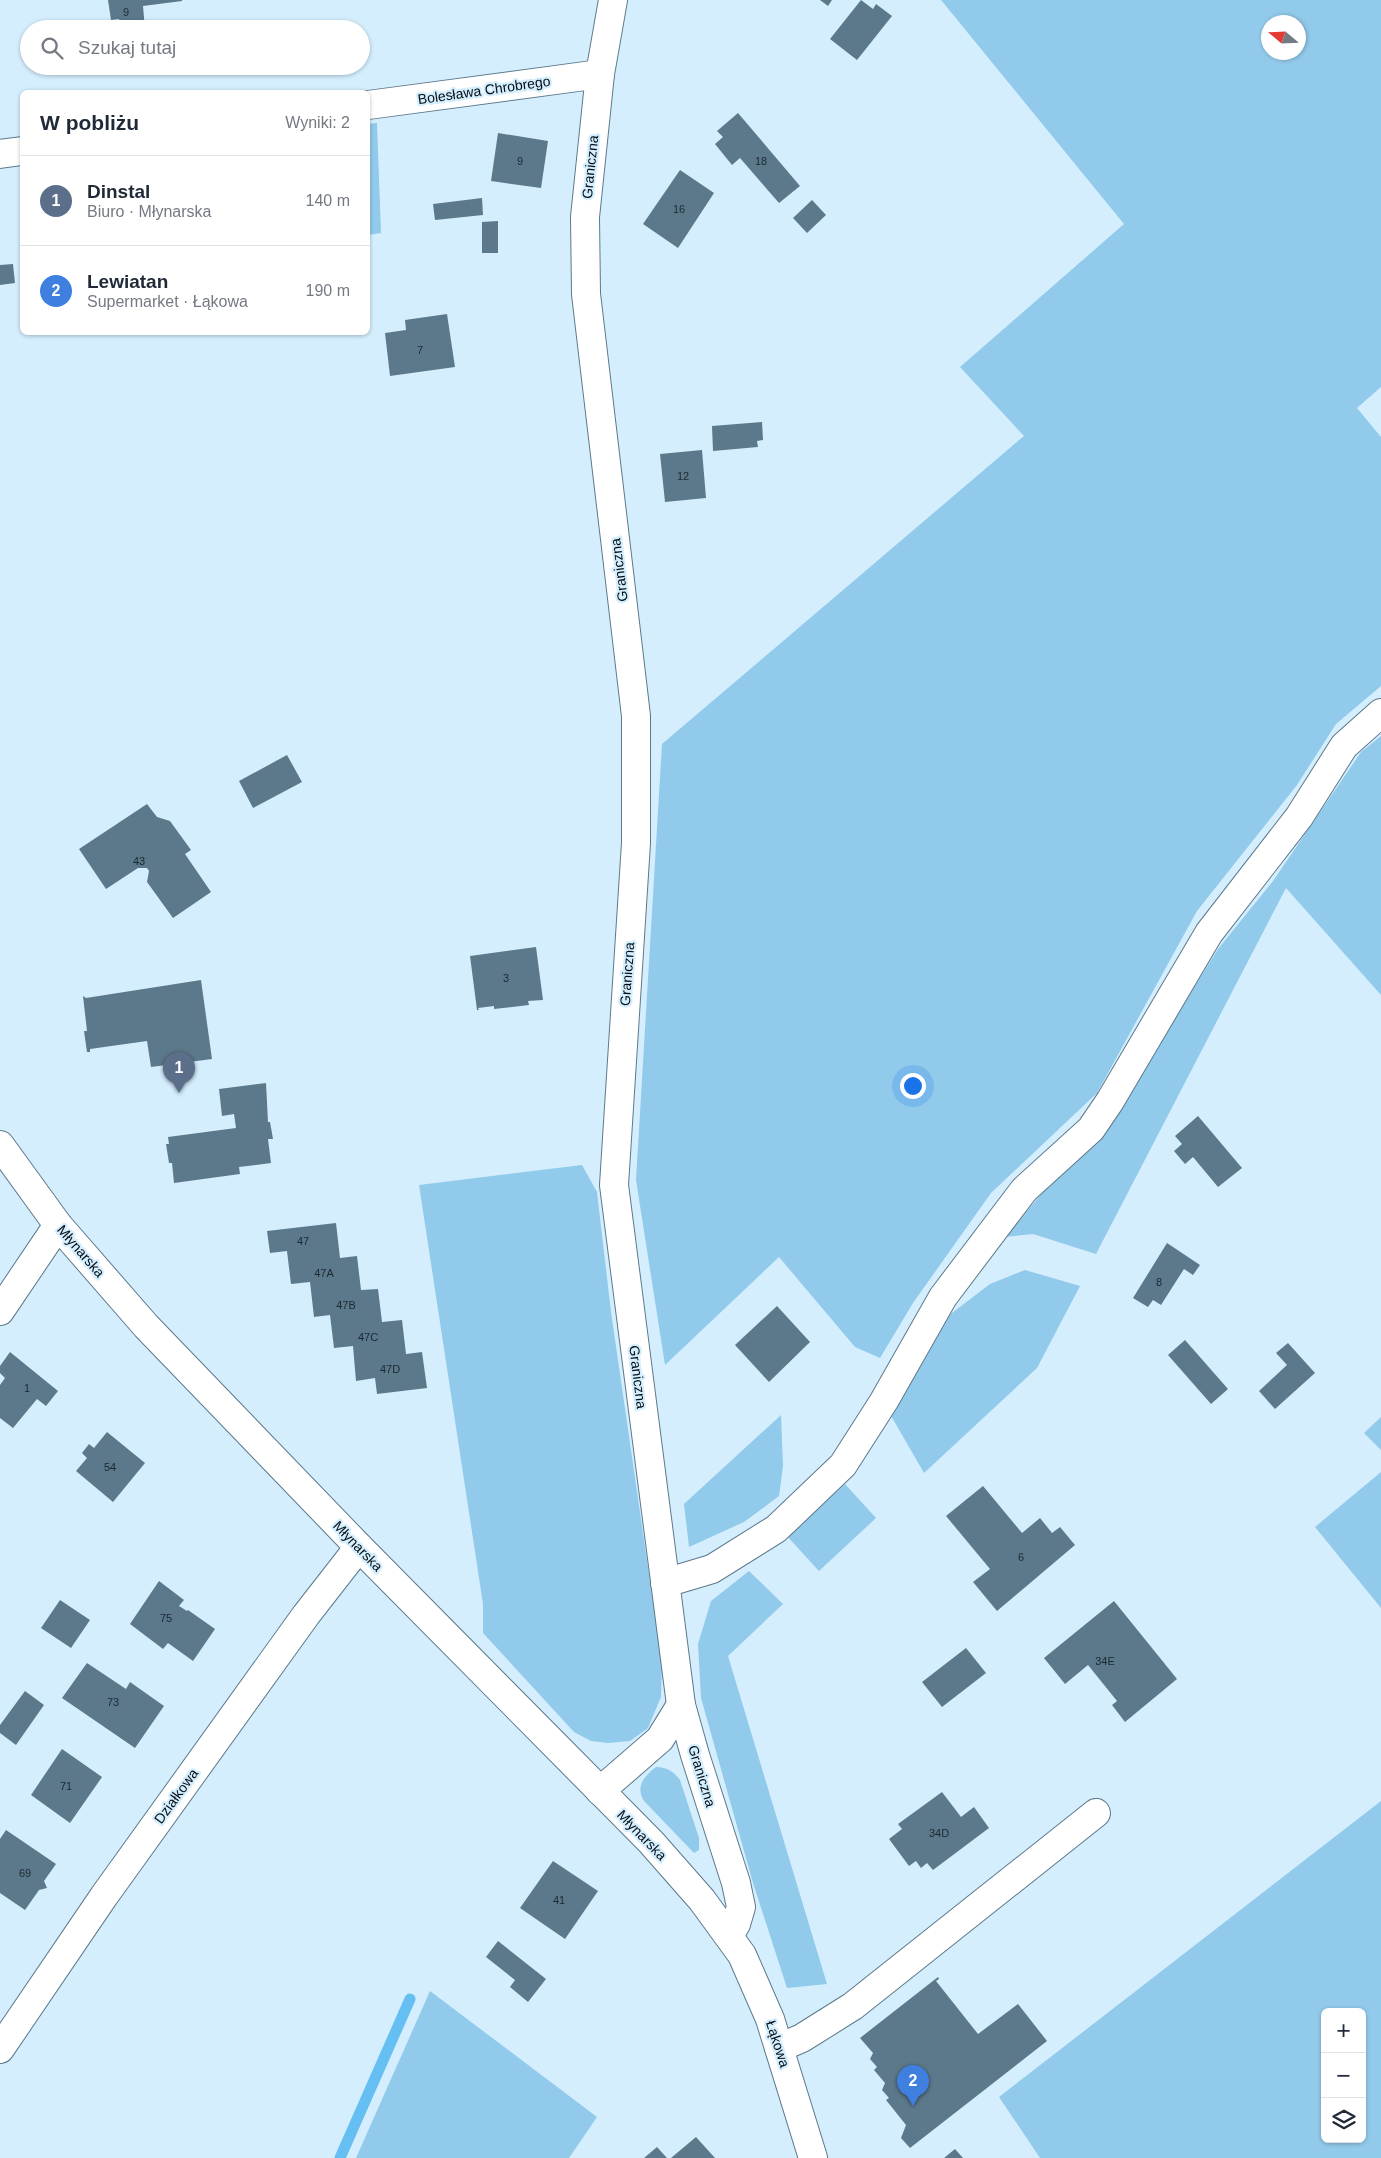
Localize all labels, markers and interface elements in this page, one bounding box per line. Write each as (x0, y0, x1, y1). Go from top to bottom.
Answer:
house number: 9 (123, 6, 129, 18)
north arrow (1261, 15, 1306, 60)
search box (20, 20, 370, 75)
icon: search (38, 34, 66, 62)
text: Szukaj tutaj (78, 37, 176, 58)
street label: Bolesława Chrobrego (417, 73, 552, 107)
text: W pobliżu (40, 111, 139, 134)
text: Wyniki: 2 (285, 114, 350, 131)
street label: Graniczna (579, 134, 601, 200)
house number: 9 (517, 155, 523, 167)
house number: 18 (755, 155, 767, 167)
text: Dinstal (87, 181, 150, 202)
text: 1 (52, 192, 60, 209)
text: 140 m (306, 192, 350, 209)
text: Biuro · Młynarska (87, 203, 211, 220)
house number: 16 (673, 203, 685, 215)
text: Lewiatan (87, 271, 168, 292)
text: 2 (52, 282, 60, 299)
text: 190 m (306, 282, 350, 299)
text: Supermarket · Łąkowa (87, 293, 248, 310)
house number: 7 (417, 344, 423, 356)
house number: 12 (677, 470, 689, 482)
street label: Graniczna (607, 537, 631, 603)
house number: 43 (133, 855, 145, 867)
street label: Graniczna (617, 941, 637, 1006)
house number: 3 (503, 972, 509, 984)
pin: 1 (163, 1052, 195, 1093)
your location (900, 1073, 926, 1099)
street label: Młynarska (54, 1222, 108, 1280)
house number: 47 (297, 1235, 309, 1247)
house number: 47A (314, 1267, 334, 1279)
house number: 8 (1156, 1276, 1162, 1288)
house number: 47B (336, 1299, 356, 1311)
house number: 47C (358, 1331, 378, 1343)
street label: Graniczna (626, 1344, 650, 1410)
house number: 47D (380, 1363, 400, 1375)
house number: 1 (24, 1382, 30, 1394)
house number: 54 (104, 1461, 116, 1473)
street label: Młynarska (330, 1517, 386, 1575)
house number: 6 (1018, 1551, 1024, 1563)
house number: 75 (160, 1612, 172, 1624)
house number: 34E (1095, 1655, 1115, 1667)
house number: 73 (107, 1696, 119, 1708)
street label: Graniczna (685, 1743, 719, 1809)
street label: Działkowa (151, 1765, 201, 1827)
house number: 71 (60, 1780, 72, 1792)
street label: Młynarska (614, 1806, 670, 1864)
house number: 34D (929, 1827, 949, 1839)
house number: 69 (19, 1867, 31, 1879)
house number: 41 (553, 1894, 565, 1906)
map controls (1321, 2008, 1366, 2143)
button: + (1321, 2008, 1366, 2053)
street label: Łąkowa (763, 2019, 793, 2070)
button: − (1321, 2053, 1366, 2098)
pin: 2 (897, 2065, 929, 2106)
button: layers (1321, 2098, 1366, 2143)

